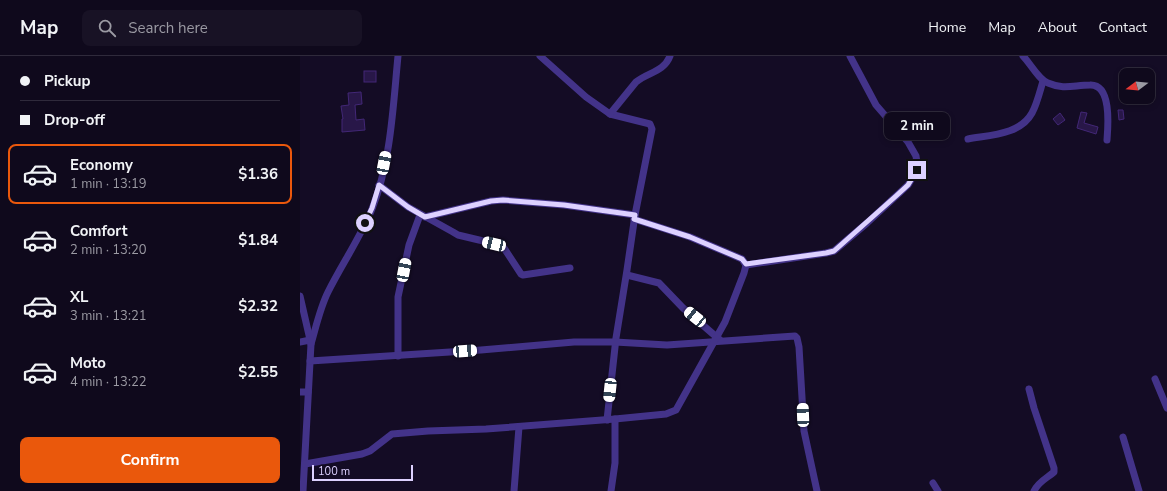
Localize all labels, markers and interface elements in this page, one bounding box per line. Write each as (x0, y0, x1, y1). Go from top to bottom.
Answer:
search box (82, 10, 362, 46)
text: Map (20, 15, 58, 41)
icon: search (96, 17, 118, 39)
text: Search here (128, 18, 208, 38)
text: Home (928, 18, 966, 37)
text: Map (988, 18, 1016, 37)
text: About (1038, 18, 1077, 37)
text: Contact (1099, 18, 1147, 37)
north arrow (1119, 68, 1155, 104)
map controls (1119, 68, 1155, 104)
text: Pickup (44, 71, 90, 91)
text: Drop-off (44, 110, 105, 130)
callout: 2 min (884, 112, 950, 140)
text: 2 min (900, 117, 934, 135)
car (376, 150, 392, 176)
text: Economy (70, 155, 133, 175)
icon: car (22, 156, 58, 192)
route end (908, 161, 926, 179)
text: $1.36 (238, 164, 278, 184)
text: 1 min · 13:19 (70, 175, 146, 193)
route start (356, 214, 374, 232)
text: Comfort (70, 221, 127, 241)
icon: car (22, 222, 58, 258)
text: $1.84 (238, 230, 278, 250)
car (481, 235, 507, 253)
text: 2 min · 13:20 (70, 241, 146, 259)
car (396, 257, 412, 283)
text: XL (70, 287, 89, 307)
icon: car (22, 288, 58, 324)
text: $2.32 (238, 296, 278, 316)
car (682, 305, 708, 329)
text: 3 min · 13:21 (70, 307, 146, 325)
car (453, 344, 477, 358)
text: Moto (70, 353, 106, 373)
icon: car (22, 354, 58, 390)
text: $2.55 (238, 362, 278, 382)
text: 4 min · 13:22 (70, 373, 146, 391)
car (603, 377, 617, 403)
car (797, 403, 809, 427)
button: Confirm (20, 437, 280, 483)
scale bar (312, 463, 413, 482)
text: 100 m (318, 464, 350, 479)

